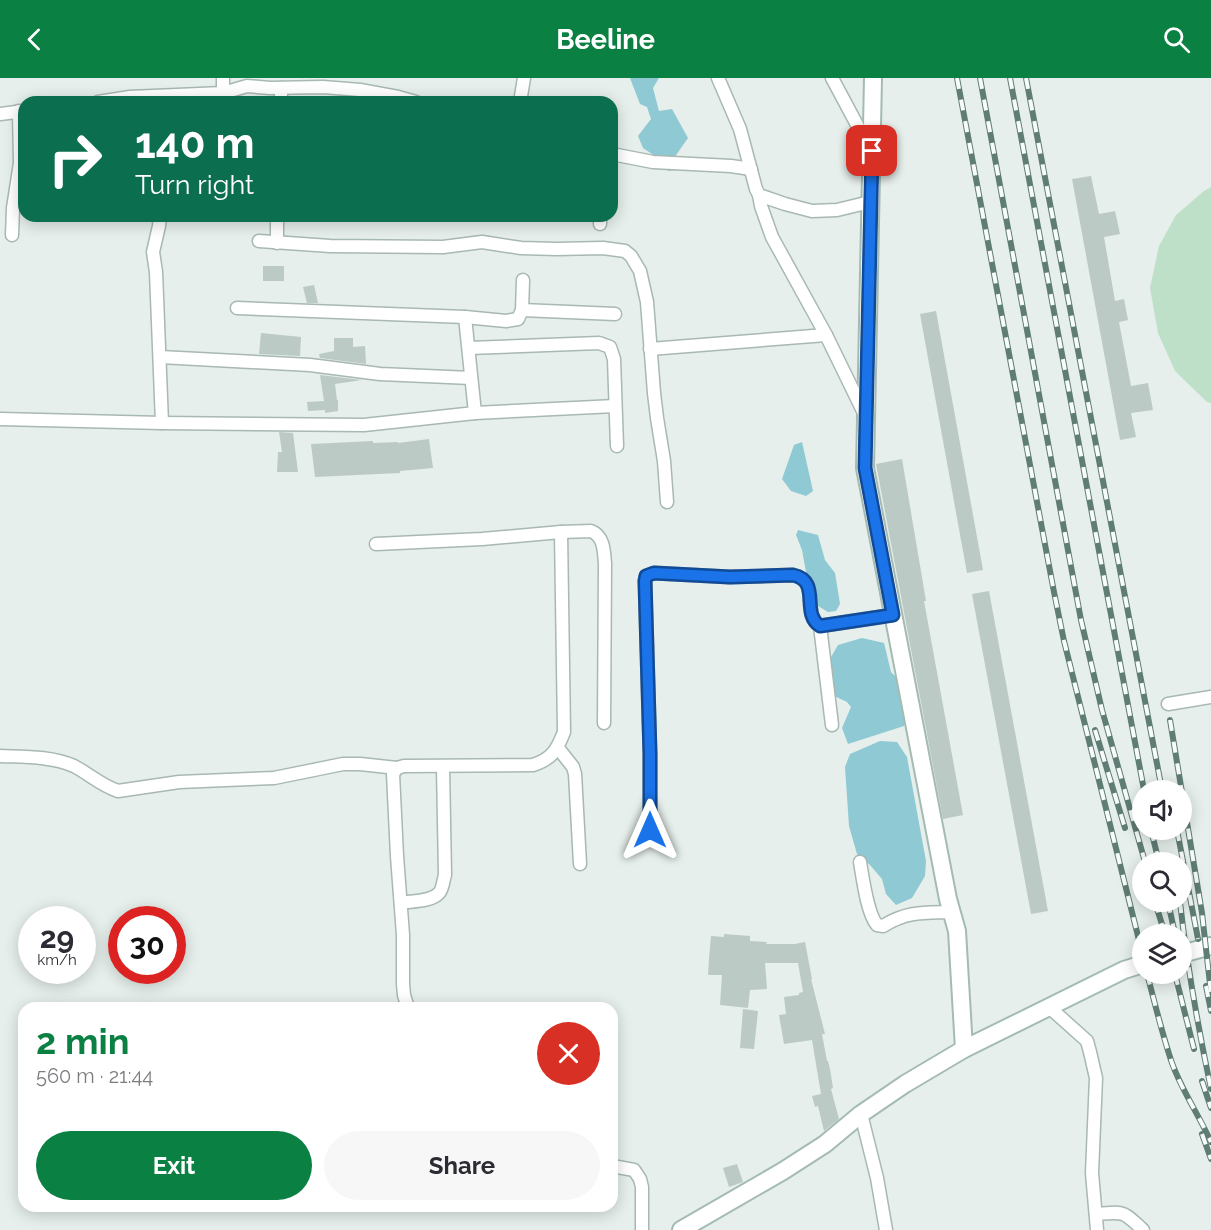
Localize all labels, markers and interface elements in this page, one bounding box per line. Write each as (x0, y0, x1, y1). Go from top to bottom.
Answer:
icon: back (18, 23, 51, 56)
icon: search (1160, 23, 1193, 56)
text: Beeline (556, 24, 655, 55)
text: 140 m (135, 119, 255, 168)
icon: right (36, 120, 114, 198)
pin (846, 125, 897, 176)
icon: arrive (855, 134, 888, 167)
text: Turn right (135, 169, 254, 200)
map controls (1132, 780, 1192, 984)
button: sound (1132, 780, 1192, 840)
position arrow (618, 798, 682, 862)
button: search (1132, 852, 1192, 912)
speed limit sign: 30 (108, 906, 186, 984)
text: 29 (40, 920, 74, 955)
button: layers (1132, 924, 1192, 984)
text: km/h (37, 951, 77, 969)
text: 2 min (36, 1020, 129, 1062)
button: close (537, 1022, 600, 1085)
text: 560 m · 21:44 (36, 1064, 153, 1088)
button: Exit (36, 1131, 312, 1200)
button: Share (324, 1131, 600, 1200)

